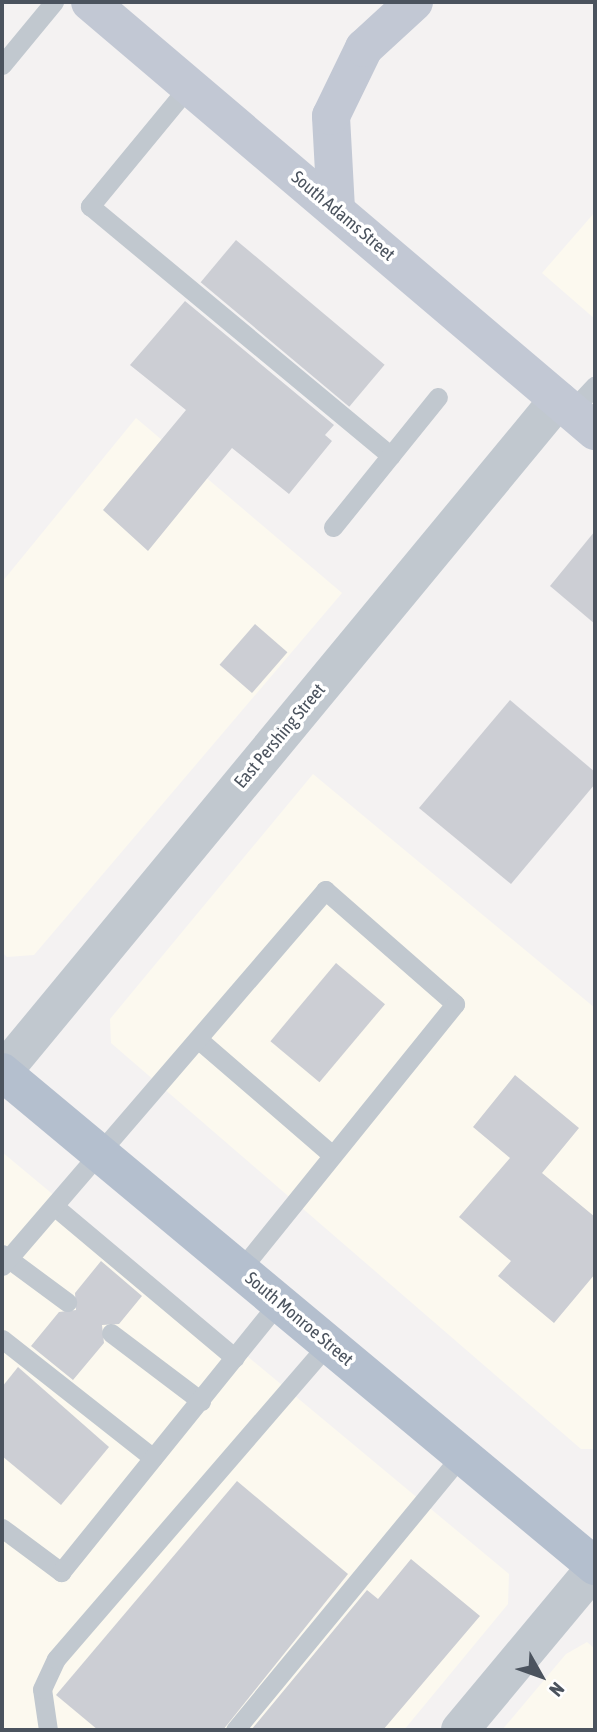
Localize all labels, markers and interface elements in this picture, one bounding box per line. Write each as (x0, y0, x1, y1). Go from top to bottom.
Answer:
street label: South Adams Street (287, 167, 399, 265)
street label: East Pershing Street (230, 679, 330, 793)
street label: South Monroe Street (241, 1268, 357, 1370)
north arrow (506, 1641, 576, 1711)
text: N (545, 1678, 569, 1701)

